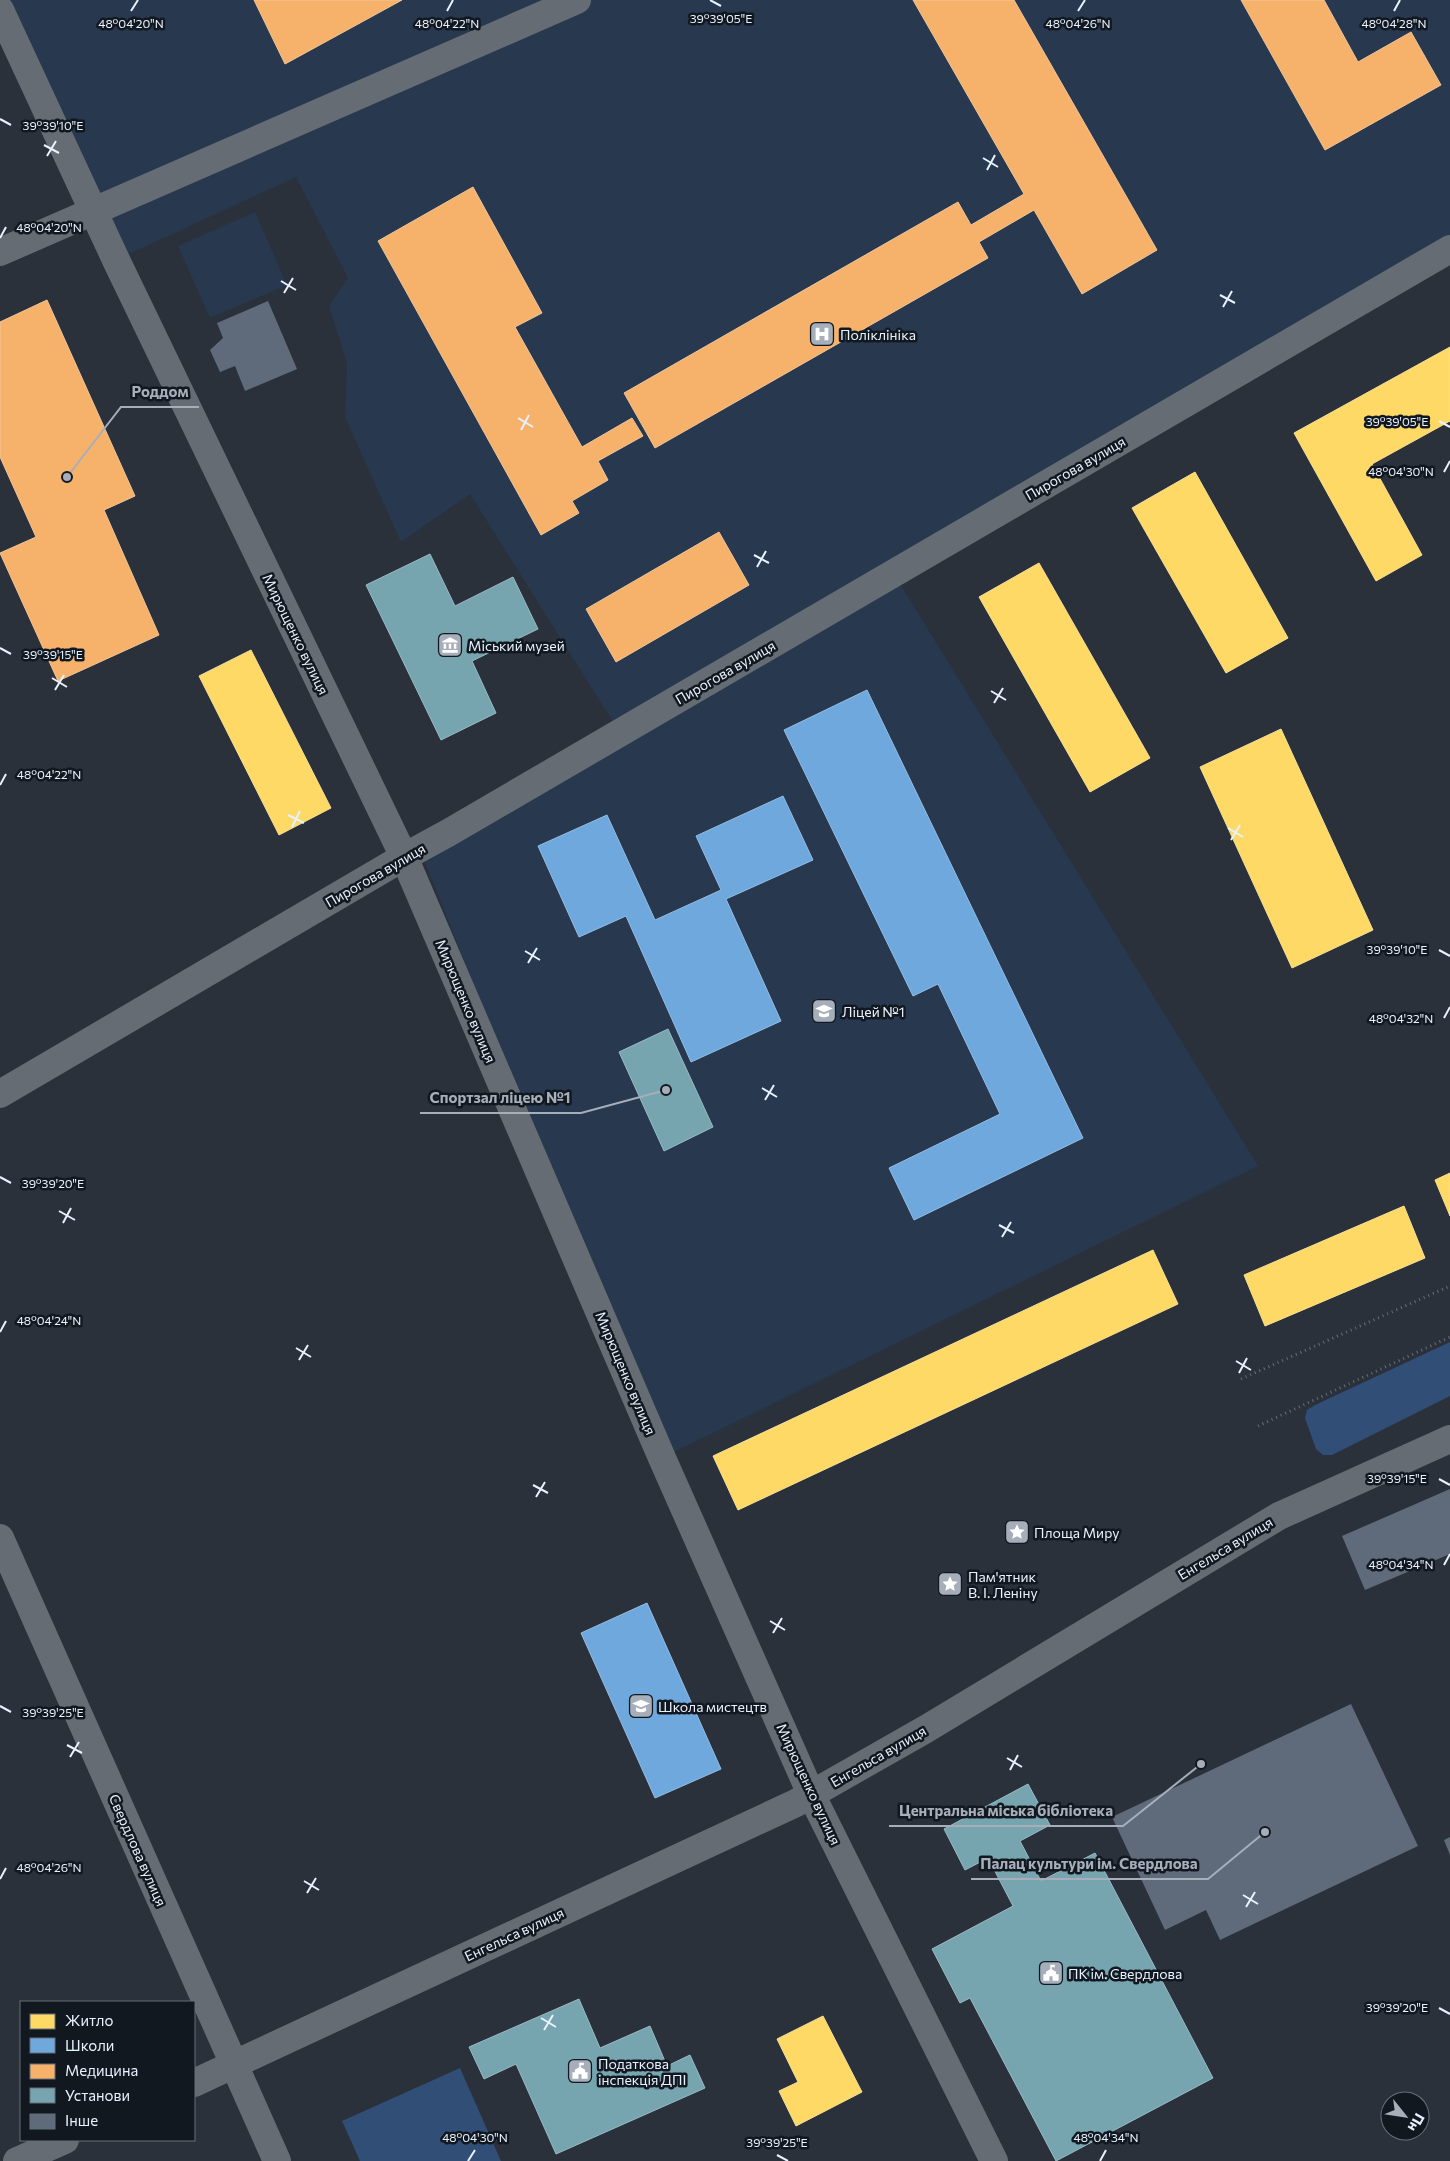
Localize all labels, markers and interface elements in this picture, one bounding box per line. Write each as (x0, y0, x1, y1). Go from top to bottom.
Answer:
text: 39°39'05"E (690, 11, 752, 25)
text: 48°04'20"N (98, 16, 164, 30)
text: 48°04'22"N (415, 16, 479, 30)
text: 48°04'26"N (1046, 16, 1110, 30)
text: 48°04'28"N (1362, 16, 1426, 30)
text: 39°39'10"E (23, 118, 83, 132)
text: 48°04'20"N (16, 220, 82, 234)
hospital icon: Поліклініка (809, 321, 835, 347)
place label: Поліклініка (840, 326, 916, 343)
callout: Роддом (121, 377, 199, 407)
text: Роддом (131, 382, 189, 400)
text: 39°39'05"E (1366, 414, 1428, 428)
street label: Пирогова вулиця (1022, 432, 1128, 504)
text: 48°04'30"N (1368, 464, 1434, 478)
street label: Мирющенко вулиця (259, 571, 333, 697)
museum icon: Міський музей (437, 632, 463, 658)
street label: Пирогова вулиця (672, 636, 778, 708)
place label: Міський музей (468, 637, 565, 654)
text: 39°39'15"E (23, 647, 83, 661)
text: 48°04'22"N (17, 767, 81, 781)
street label: Пирогова вулиця (322, 839, 428, 911)
street label: Мирющенко вулиця (432, 937, 500, 1065)
text: 39°39'10"E (1367, 942, 1427, 956)
school or university icon: Ліцей №1 (811, 998, 837, 1024)
place label: Ліцей №1 (842, 1003, 905, 1020)
text: 48°04'32"N (1369, 1011, 1433, 1025)
callout: Спортзал ліцею №1 (420, 1083, 581, 1113)
text: Спортзал ліцею №1 (430, 1088, 571, 1106)
text: 39°39'20"E (22, 1176, 84, 1190)
street label: Мирющенко вулиця (592, 1309, 660, 1437)
text: 48°04'24"N (17, 1313, 81, 1327)
text: 39°39'15"E (1367, 1471, 1427, 1485)
street label: Енгельса вулиця (1174, 1513, 1276, 1583)
place icon: Площа Миру (1004, 1519, 1030, 1545)
place label: Площа Миру (1034, 1524, 1119, 1541)
text: 48°04'34"N (1368, 1557, 1434, 1571)
place label: Пам'ятник В. І. Леніну (968, 1568, 1038, 1601)
place icon: Пам'ятник В. І. Леніну (937, 1571, 963, 1597)
school or university icon: Школа мистецтв (628, 1693, 654, 1719)
place label: Школа мистецтв (658, 1698, 767, 1715)
text: 39°39'25"E (22, 1705, 84, 1719)
street label: Мирющенко вулиця (773, 1720, 845, 1848)
street label: Енгельса вулиця (827, 1722, 929, 1790)
street label: Свердлова вулиця (106, 1791, 170, 1909)
callout: Центральна міська бібліотека (889, 1796, 1123, 1826)
text: Центральна міська бібліотека (899, 1801, 1113, 1819)
callout: Палац культури ім. Свердлова (971, 1849, 1208, 1879)
text: Палац культури ім. Свердлова (980, 1854, 1198, 1872)
text: 48°04'26"N (17, 1860, 81, 1874)
street label: Енгельса вулиця (462, 1904, 566, 1964)
public building icon: ПК ім. Свердлова (1038, 1960, 1064, 1986)
place label: ПК ім. Свердлова (1068, 1965, 1182, 1982)
text: 39°39'20"E (1366, 2000, 1428, 2014)
legend (20, 2001, 195, 2141)
text: Житло (65, 2011, 113, 2029)
text: Школи (65, 2036, 114, 2054)
place label: Податкова інспекція ДПІ (598, 2055, 686, 2088)
public building icon: Податкова інспекція ДПІ (567, 2058, 593, 2084)
text: Медицина (65, 2061, 138, 2079)
text: Установи (65, 2086, 130, 2104)
north arrow (1380, 2091, 1430, 2141)
text: Пн (1405, 2110, 1429, 2135)
text: Інше (65, 2111, 98, 2129)
text: 48°04'30"N (442, 2130, 508, 2144)
text: 48°04'34"N (1073, 2130, 1139, 2144)
text: 39°39'25"E (746, 2135, 808, 2149)

